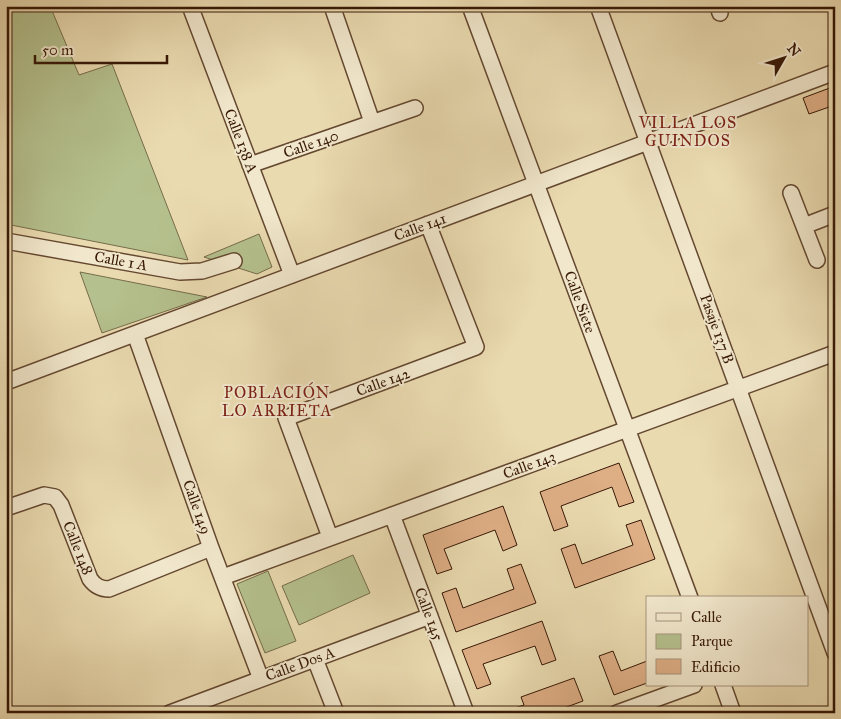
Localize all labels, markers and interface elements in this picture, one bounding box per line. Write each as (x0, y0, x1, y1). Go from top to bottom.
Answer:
scale bar (35, 32, 168, 64)
north arrow (758, 32, 808, 82)
text: N (783, 40, 804, 60)
text: 50 m (42, 41, 74, 59)
street label: Calle 138 A (221, 106, 261, 176)
district label: VILLA LOS GUINDOS (638, 113, 737, 150)
street label: Calle 140 (281, 126, 341, 162)
street label: Calle 141 (391, 209, 449, 245)
street label: Calle 1 A (93, 248, 149, 274)
street label: Calle Siete (560, 269, 600, 335)
street label: Pasaje 137 B (696, 292, 738, 366)
street label: Calle 142 (354, 364, 413, 400)
district label: POBLACIÓN LO ARRIETA (222, 381, 332, 420)
street label: Calle 143 (500, 447, 558, 483)
street label: Calle 149 (179, 477, 215, 537)
street label: Calle 148 (59, 518, 97, 578)
street label: Calle 145 (411, 585, 447, 643)
legend (646, 596, 808, 686)
text: Calle (691, 608, 722, 626)
text: Parque (691, 632, 733, 651)
street label: Calle Dos A (263, 643, 337, 685)
text: Edificio (691, 658, 740, 676)

